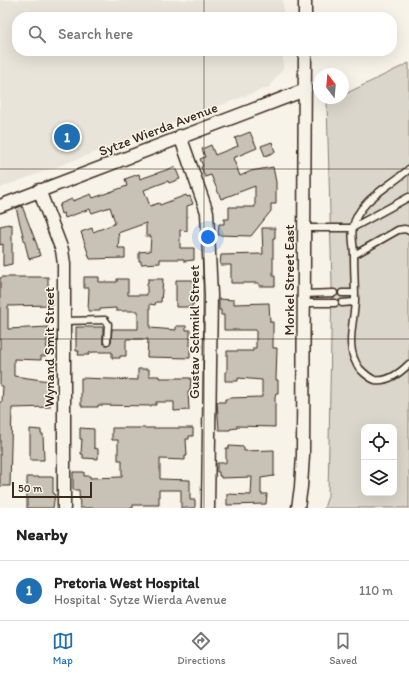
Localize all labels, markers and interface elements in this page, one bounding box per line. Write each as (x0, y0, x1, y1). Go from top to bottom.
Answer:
search box (12, 12, 397, 56)
icon: search (26, 23, 48, 45)
text: Search here (58, 25, 133, 43)
north arrow (313, 68, 349, 104)
street label: Sytze Wierda Avenue (96, 99, 220, 160)
pin: 1 (54, 122, 80, 152)
street label: Morkel Street East (281, 225, 298, 335)
your location (198, 227, 218, 247)
street label: Gustav Schmikl Street (186, 265, 203, 399)
street label: Wynand Smit Street (41, 287, 58, 407)
map controls (361, 424, 397, 496)
button: locate (361, 424, 397, 460)
button: layers (361, 460, 397, 496)
scale bar (12, 480, 92, 499)
text: 50 m (18, 482, 42, 495)
text: Nearby (16, 524, 68, 544)
text: Pretoria West Hospital (54, 574, 199, 592)
text: 1 (26, 583, 32, 598)
text: 110 m (359, 583, 393, 598)
text: Hospital · Sytze Wierda Avenue (54, 592, 227, 607)
tab: Map (52, 630, 74, 667)
tab: Directions (177, 630, 226, 667)
tab: Saved (329, 630, 357, 667)

